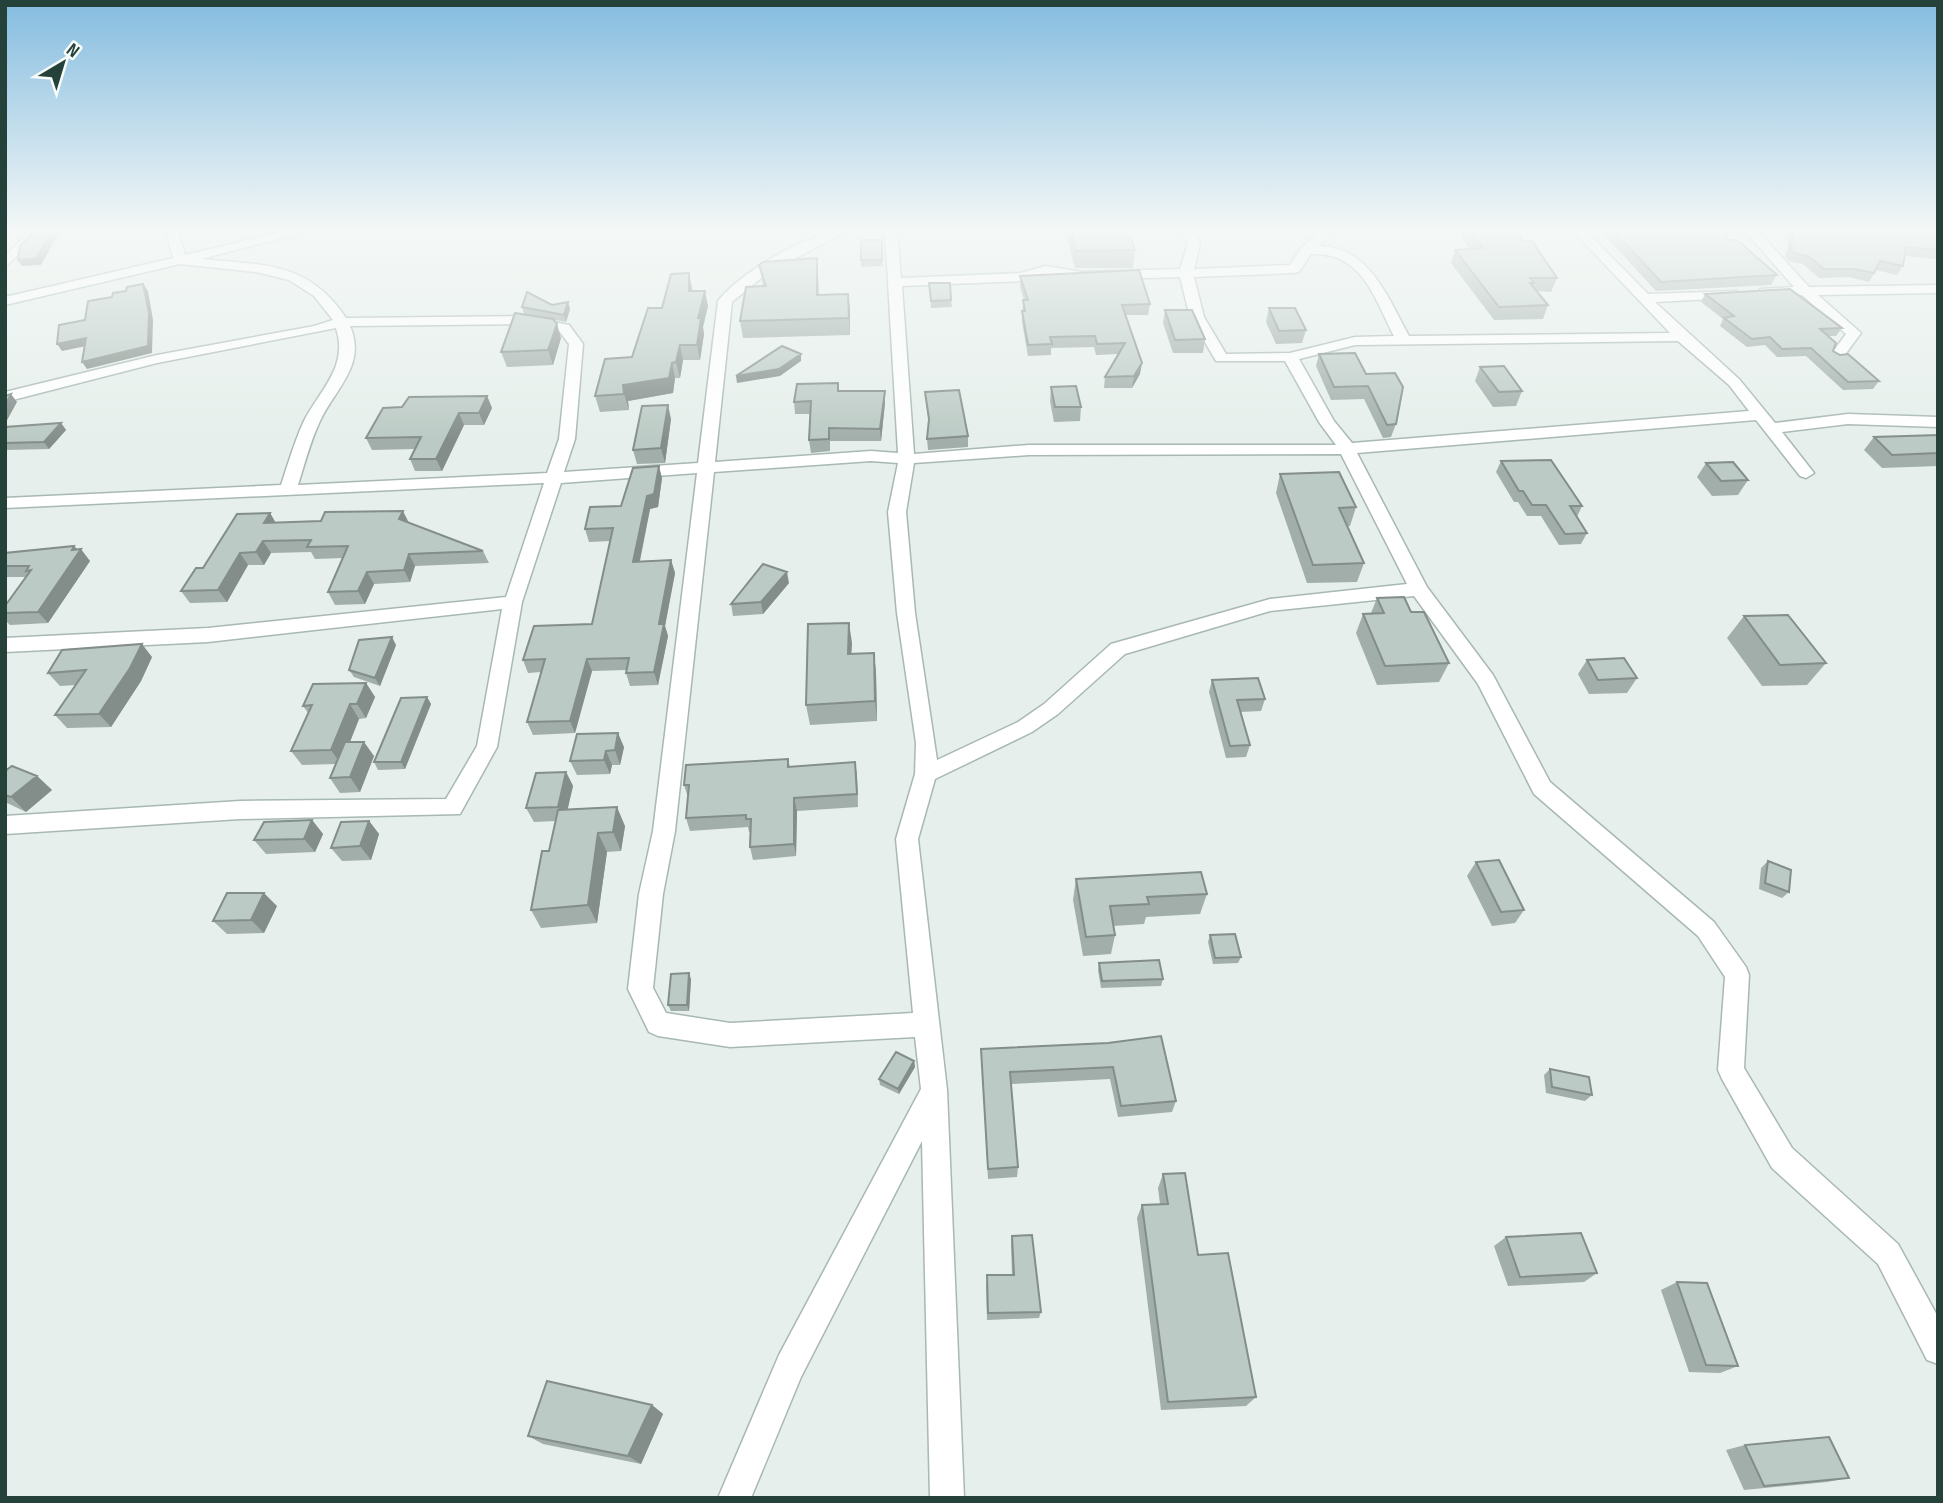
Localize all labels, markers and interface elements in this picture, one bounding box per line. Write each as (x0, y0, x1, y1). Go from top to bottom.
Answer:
north arrow (28, 28, 98, 98)
text: N (61, 39, 84, 63)

